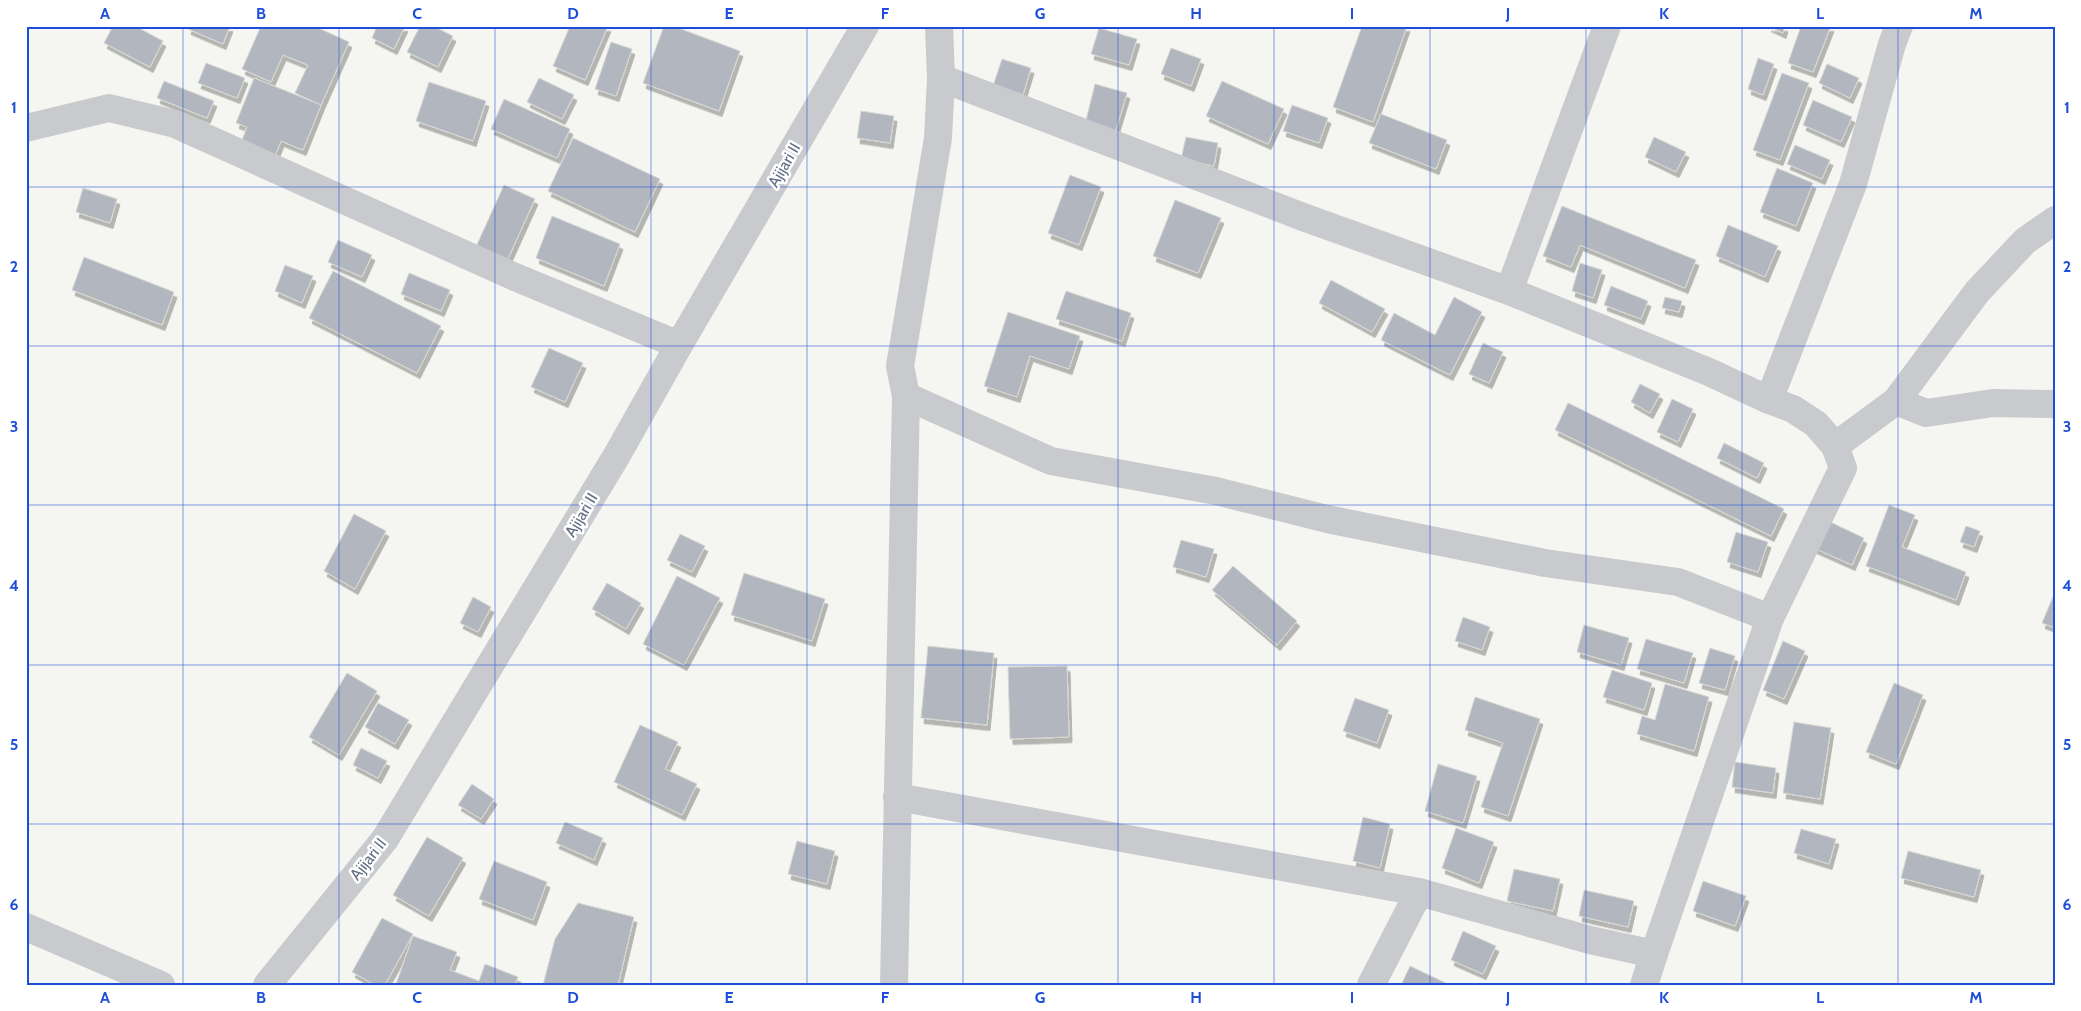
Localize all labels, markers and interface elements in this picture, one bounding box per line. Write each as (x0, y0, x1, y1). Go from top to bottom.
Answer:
text: A (100, 4, 110, 23)
text: B (256, 4, 266, 23)
text: C (412, 4, 422, 23)
text: D (567, 4, 579, 23)
text: E (724, 4, 734, 23)
text: F (881, 4, 890, 23)
text: G (1035, 4, 1045, 23)
text: H (1190, 4, 1202, 23)
text: I (1350, 4, 1354, 23)
text: J (1505, 4, 1510, 23)
text: K (1659, 4, 1669, 23)
text: L (1816, 4, 1824, 23)
text: M (1969, 4, 1983, 23)
text: 1 (11, 98, 17, 117)
text: 1 (2064, 98, 2070, 117)
street label: Ajijari II (764, 139, 804, 191)
text: 2 (10, 257, 18, 276)
text: 2 (2063, 257, 2071, 276)
text: 3 (10, 417, 18, 436)
text: 3 (2063, 417, 2071, 436)
street label: Ajijari II (561, 490, 601, 540)
text: 4 (9, 576, 19, 595)
text: 4 (2062, 576, 2072, 595)
text: 5 (10, 735, 18, 754)
text: 5 (2063, 735, 2071, 754)
street label: Ajijari II (346, 834, 390, 884)
text: 6 (10, 895, 19, 914)
text: 6 (2063, 895, 2072, 914)
text: A (100, 988, 110, 1007)
text: B (256, 988, 266, 1007)
text: C (412, 988, 422, 1007)
text: D (567, 988, 579, 1007)
text: E (724, 988, 734, 1007)
text: F (881, 988, 890, 1007)
text: G (1035, 988, 1045, 1007)
text: H (1190, 988, 1202, 1007)
text: I (1350, 988, 1354, 1007)
text: J (1505, 988, 1510, 1007)
text: K (1659, 988, 1669, 1007)
text: L (1816, 988, 1824, 1007)
text: M (1969, 988, 1983, 1007)

